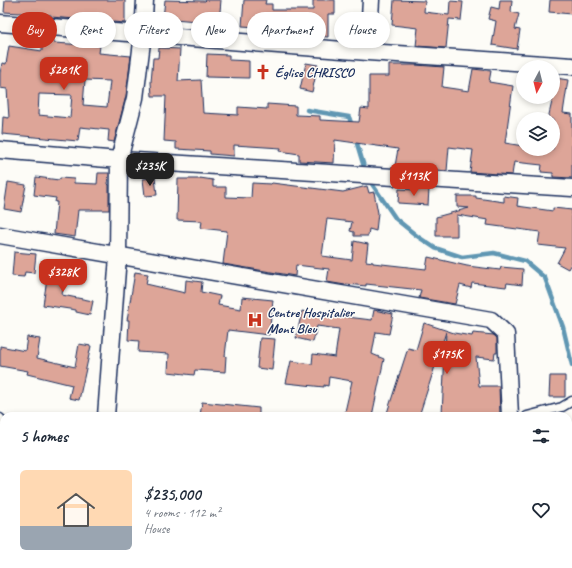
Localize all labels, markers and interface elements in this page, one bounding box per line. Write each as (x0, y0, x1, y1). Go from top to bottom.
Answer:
chip: Buy (12, 12, 57, 48)
chip: Rent (65, 12, 116, 48)
chip: Filters (124, 12, 183, 48)
chip: New (191, 12, 239, 48)
chip: Apartment (247, 12, 326, 48)
chip: House (334, 12, 390, 48)
pin: $261K (36, 57, 92, 91)
north arrow (516, 60, 560, 104)
map controls (516, 60, 560, 156)
text: $261K (49, 62, 79, 78)
church icon: Église CHRISCO (254, 63, 272, 81)
place label: Église CHRISCO (275, 64, 355, 81)
button: layers (516, 112, 560, 156)
pin: $235K (122, 153, 178, 187)
text: $235K (135, 158, 165, 174)
pin: $113K (386, 163, 442, 197)
text: $113K (399, 168, 429, 184)
pin: $328K (35, 259, 91, 293)
text: $328K (48, 264, 78, 280)
place label: Centre Hospitalier Mont Bleu (267, 304, 356, 337)
hospital icon: Centre Hospitalier Mont Bleu (246, 311, 264, 329)
pin: $175K (419, 341, 475, 375)
text: $175K (432, 346, 462, 362)
icon: filters (530, 425, 552, 447)
text: 5 homes (20, 426, 68, 447)
text: $235,000 (144, 484, 201, 505)
icon: home (52, 486, 100, 534)
icon: heart (530, 499, 552, 521)
text: 4 rooms · 112 m² (144, 505, 220, 521)
text: House (144, 521, 169, 537)

